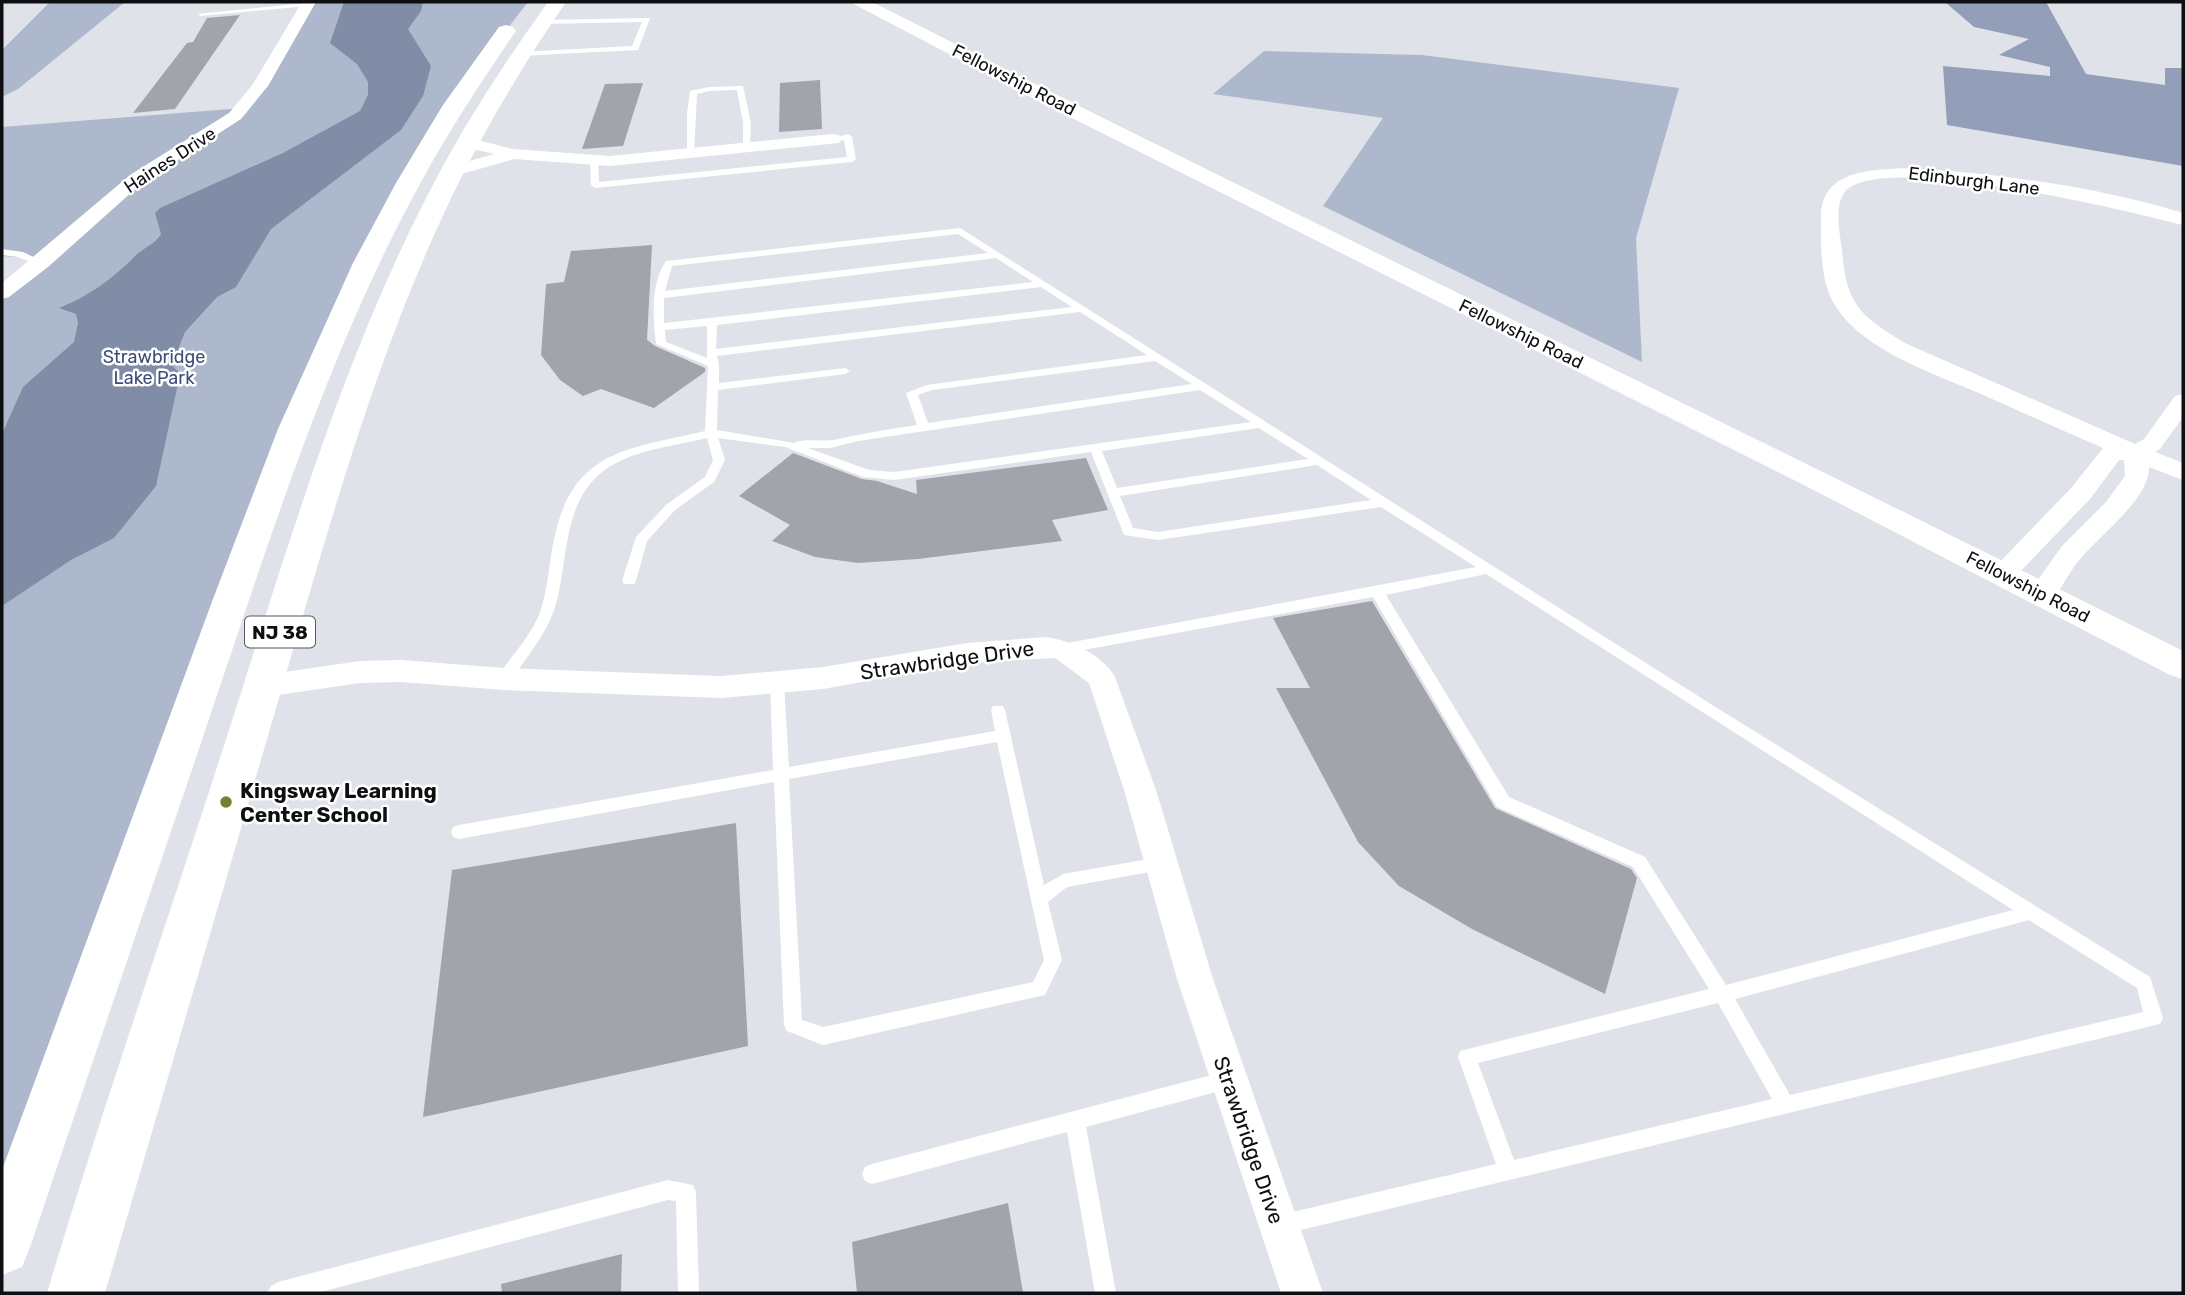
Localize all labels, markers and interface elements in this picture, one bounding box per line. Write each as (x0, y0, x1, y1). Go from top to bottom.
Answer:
street label: Fellowship Road (949, 39, 1079, 121)
street label: Haines Drive (120, 122, 220, 198)
street label: Edinburgh Lane (1907, 162, 2041, 200)
street label: Fellowship Road (1455, 294, 1587, 374)
park label: Strawbridge Lake Park (103, 346, 205, 389)
street label: Fellowship Road (1963, 546, 2093, 628)
road number: NJ 38 (245, 617, 315, 648)
street label: Strawbridge Drive (858, 635, 1036, 685)
place label: Kingsway Learning Center School (240, 778, 437, 827)
marker: Kingsway Learning Center School (218, 794, 234, 810)
street label: Strawbridge Drive (1209, 1053, 1289, 1227)

